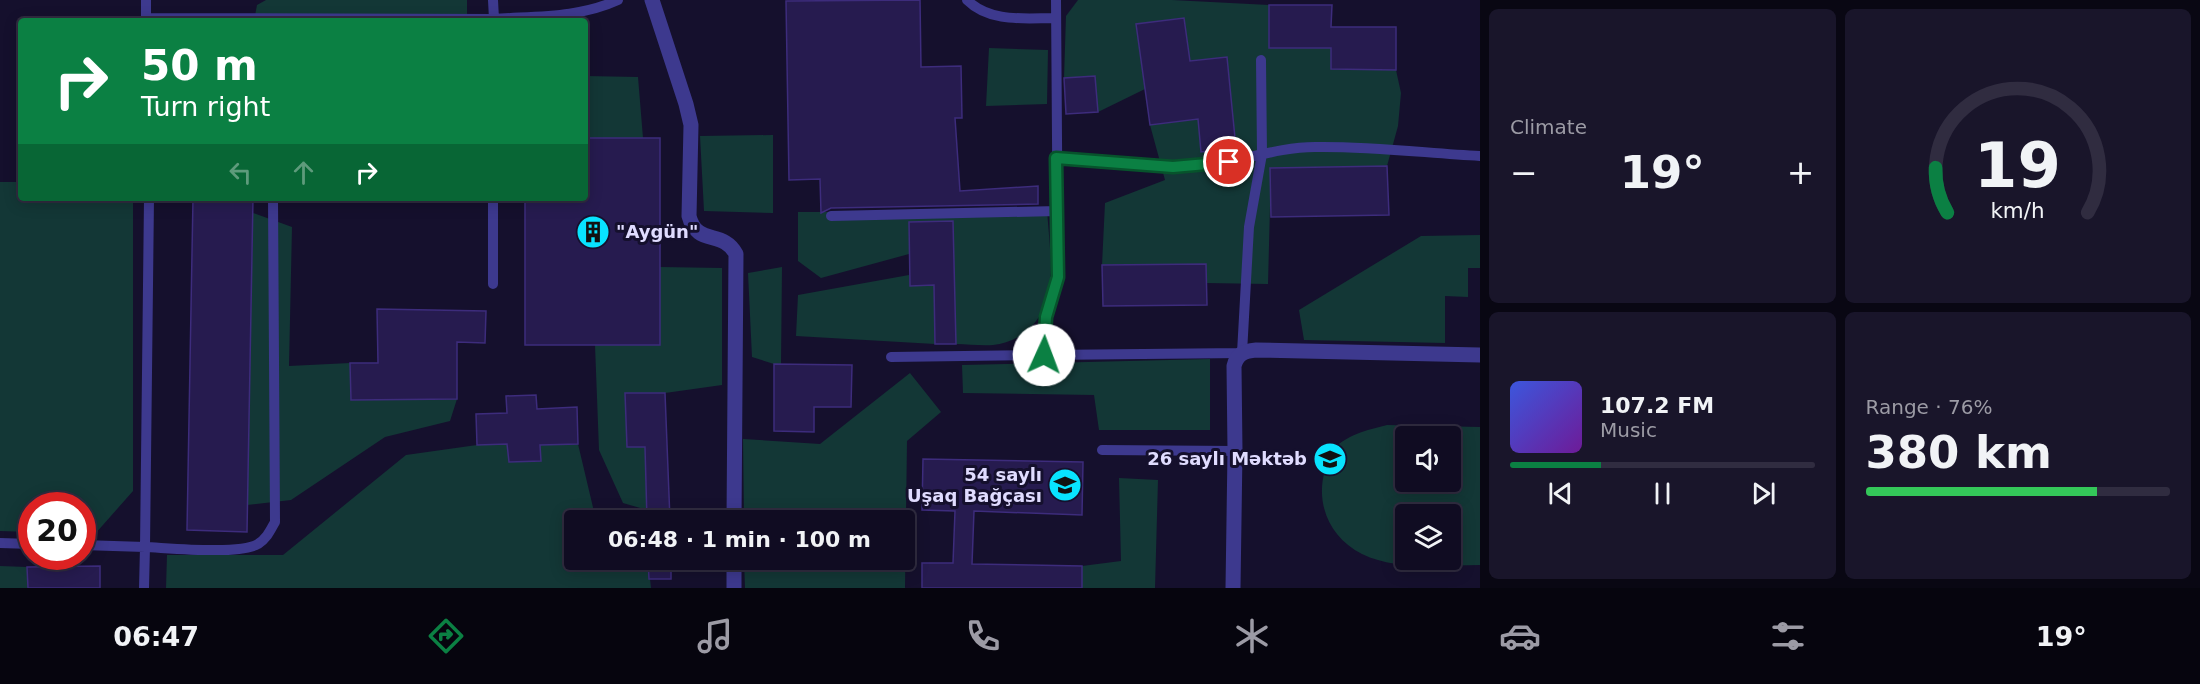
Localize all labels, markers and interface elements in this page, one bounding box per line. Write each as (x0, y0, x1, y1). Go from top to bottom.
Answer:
text: 50 m (141, 41, 258, 90)
icon: right (42, 42, 120, 120)
text: Turn right (141, 91, 270, 122)
text: Climate (1510, 115, 1587, 139)
text: 19 (1974, 129, 2061, 202)
pin (1203, 136, 1254, 187)
icon: arrive (1212, 145, 1245, 178)
text: 19° (1620, 146, 1705, 199)
text: − (1510, 153, 1538, 192)
text: + (1787, 153, 1815, 192)
icon: left (224, 156, 257, 189)
icon: ahead (287, 156, 320, 189)
icon: right (350, 156, 383, 189)
text: km/h (1991, 198, 2045, 223)
building icon: "Aygün" (575, 214, 611, 250)
place label: "Aygün" (616, 221, 698, 242)
position arrow (1012, 323, 1076, 387)
text: 107.2 FM (1600, 393, 1714, 418)
text: Range · 76% (1866, 395, 1992, 419)
text: Music (1600, 418, 1657, 442)
map controls (1395, 426, 1461, 570)
button: sound (1395, 426, 1461, 492)
text: 380 km (1866, 426, 2052, 479)
school or university icon: 26 saylı Məktəb (1312, 441, 1348, 477)
place label: 26 saylı Məktəb (1147, 448, 1307, 469)
place label: 54 saylı Uşaq Bağçası (907, 464, 1042, 506)
school or university icon: 54 saylı Uşaq Bağçası (1047, 467, 1083, 503)
icon: previous (1544, 477, 1577, 510)
icon: pause (1646, 477, 1679, 510)
icon: next (1747, 477, 1780, 510)
speed limit sign: 20 (18, 492, 96, 570)
button: layers (1395, 504, 1461, 570)
text: 06:48 · 1 min · 100 m (608, 527, 871, 552)
icon: directions (425, 615, 467, 657)
icon: music (694, 615, 736, 657)
icon: phone (962, 615, 1004, 657)
icon: climate (1231, 615, 1273, 657)
icon: car (1499, 615, 1541, 657)
icon: filters (1767, 615, 1809, 657)
text: 06:47 (113, 621, 199, 652)
text: 19° (2036, 621, 2087, 652)

